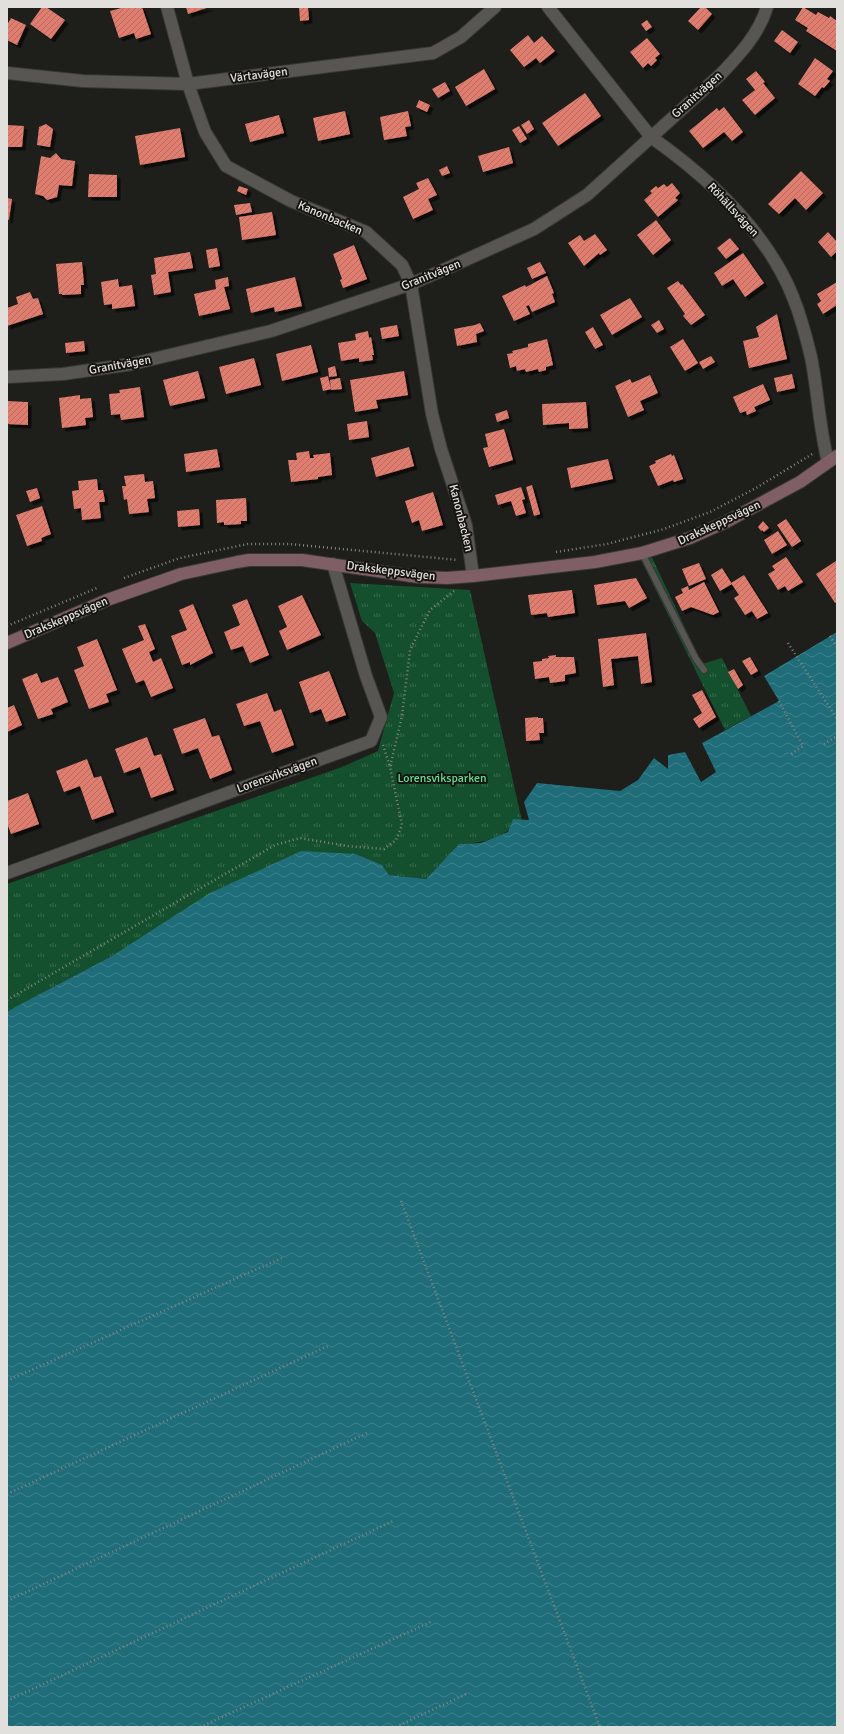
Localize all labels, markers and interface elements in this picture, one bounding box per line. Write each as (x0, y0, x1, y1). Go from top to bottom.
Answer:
street label: Värtavägen (229, 64, 289, 86)
street label: Granitvägen (669, 68, 725, 122)
street label: Röhällsvägen (704, 180, 762, 240)
street label: Kanonbacken (295, 198, 365, 238)
street label: Granitvägen (399, 256, 463, 294)
street label: Granitvägen (88, 352, 152, 378)
street label: Kanonbacken (445, 483, 477, 553)
street label: Drakskeppsvägen (675, 497, 763, 549)
street label: Drakskeppsvägen (346, 558, 436, 584)
street label: Drakskeppsvägen (22, 594, 110, 642)
street label: Lorensviksvägen (235, 754, 319, 796)
park label: Lorensviksparken (397, 771, 487, 786)

